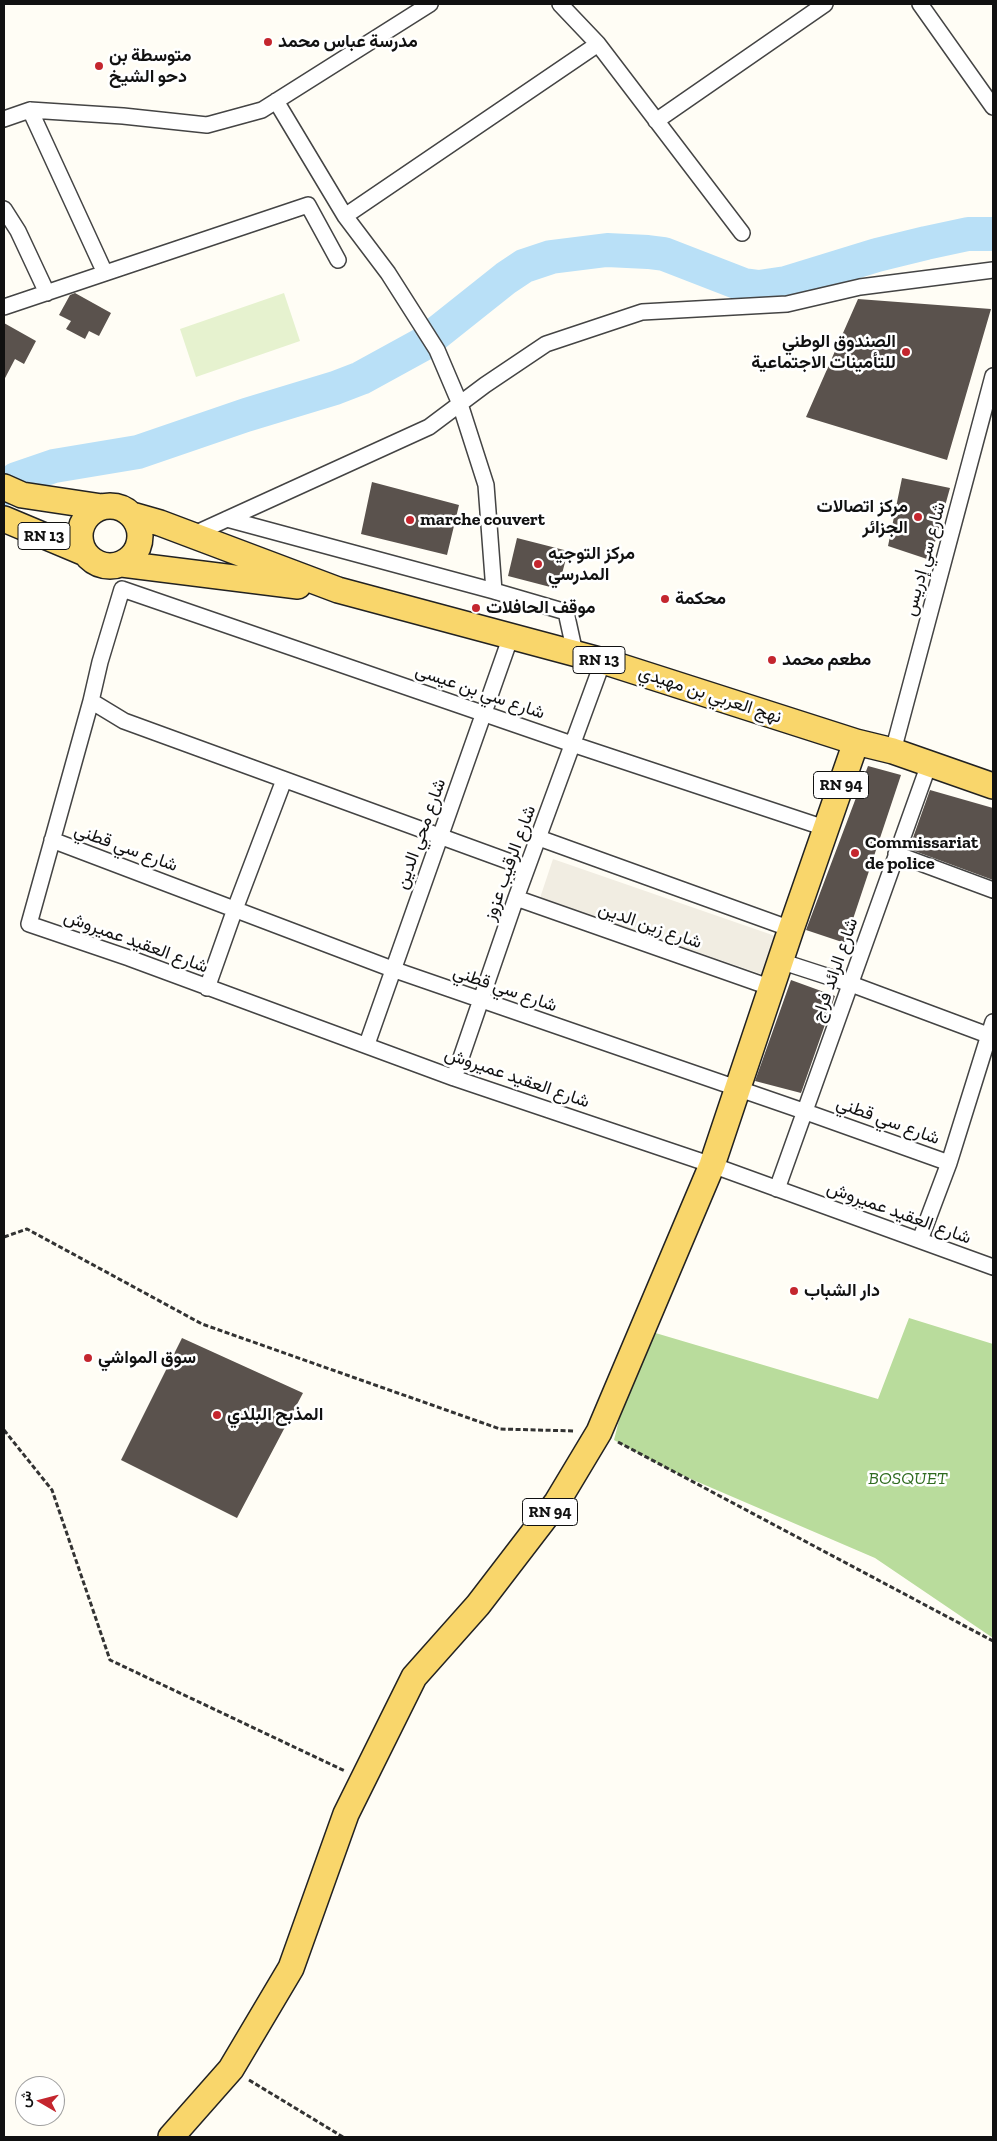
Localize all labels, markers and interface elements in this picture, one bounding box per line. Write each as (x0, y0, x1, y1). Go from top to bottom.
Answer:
place label: مدرسة عباس محمد (278, 31, 418, 53)
marker: مدرسة عباس محمد (262, 36, 274, 48)
place label: متوسطة بن دحو الشيخ (109, 45, 191, 88)
marker: متوسطة بن دحو الشيخ (93, 60, 105, 72)
place label: الصندوق الوطني للتأمينات الاجتماعية (751, 331, 896, 374)
marker: الصندوق الوطني للتأمينات الاجتماعية (900, 346, 912, 358)
place label: مركز اتصالات الجزائر (817, 496, 908, 538)
street label: شارع سي إدريس (899, 500, 951, 618)
place label: marche couvert (420, 509, 545, 531)
marker: مركز اتصالات الجزائر (912, 511, 924, 523)
marker: marche couvert (404, 514, 416, 526)
road number: RN 13 (18, 522, 70, 550)
place label: مركز التوجيه المدرسي (548, 543, 635, 586)
marker: مركز التوجيه المدرسي (532, 558, 544, 570)
place label: محكمة (675, 588, 726, 610)
marker: محكمة (659, 593, 671, 605)
place label: موقف الحافلات (486, 597, 595, 619)
marker: موقف الحافلات (470, 602, 482, 614)
road number: RN 13 (573, 646, 625, 674)
place label: مطعم محمد (782, 649, 871, 671)
marker: مطعم محمد (766, 654, 778, 666)
street label: شارع سي بن عيسى (412, 660, 548, 724)
street label: نهج العربي بن مهيدي (636, 662, 784, 728)
road number: RN 94 (814, 772, 868, 798)
street label: شارع محي الدين (391, 776, 451, 892)
street label: شارع الرقيب عزوز (479, 802, 541, 924)
street label: شارع سي قطني (71, 819, 181, 877)
place label: Commissariat de police (865, 832, 978, 874)
marker: Commissariat de police (849, 847, 861, 859)
street label: شارع زين الدين (595, 898, 705, 954)
street label: شارع العقيد عميروش (61, 906, 211, 978)
street label: شارع الرائد فراج (807, 915, 863, 1025)
street label: شارع سي قطني (450, 961, 560, 1017)
street label: شارع العقيد عميروش (442, 1043, 592, 1113)
street label: شارع سي قطني (833, 1092, 943, 1150)
street label: شارع العقيد عميروش (824, 1177, 974, 1249)
place label: دار الشباب (804, 1280, 880, 1302)
marker: دار الشباب (788, 1285, 800, 1297)
place label: سوق المواشي (98, 1347, 196, 1369)
marker: سوق المواشي (82, 1352, 94, 1364)
place label: المذبح البلدي (227, 1404, 323, 1426)
marker: المذبح البلدي (211, 1409, 223, 1421)
park label: BOSQUET (868, 1468, 948, 1490)
road number: RN 94 (522, 1498, 578, 1525)
north arrow (15, 2076, 65, 2126)
text: ش (16, 2089, 35, 2109)

